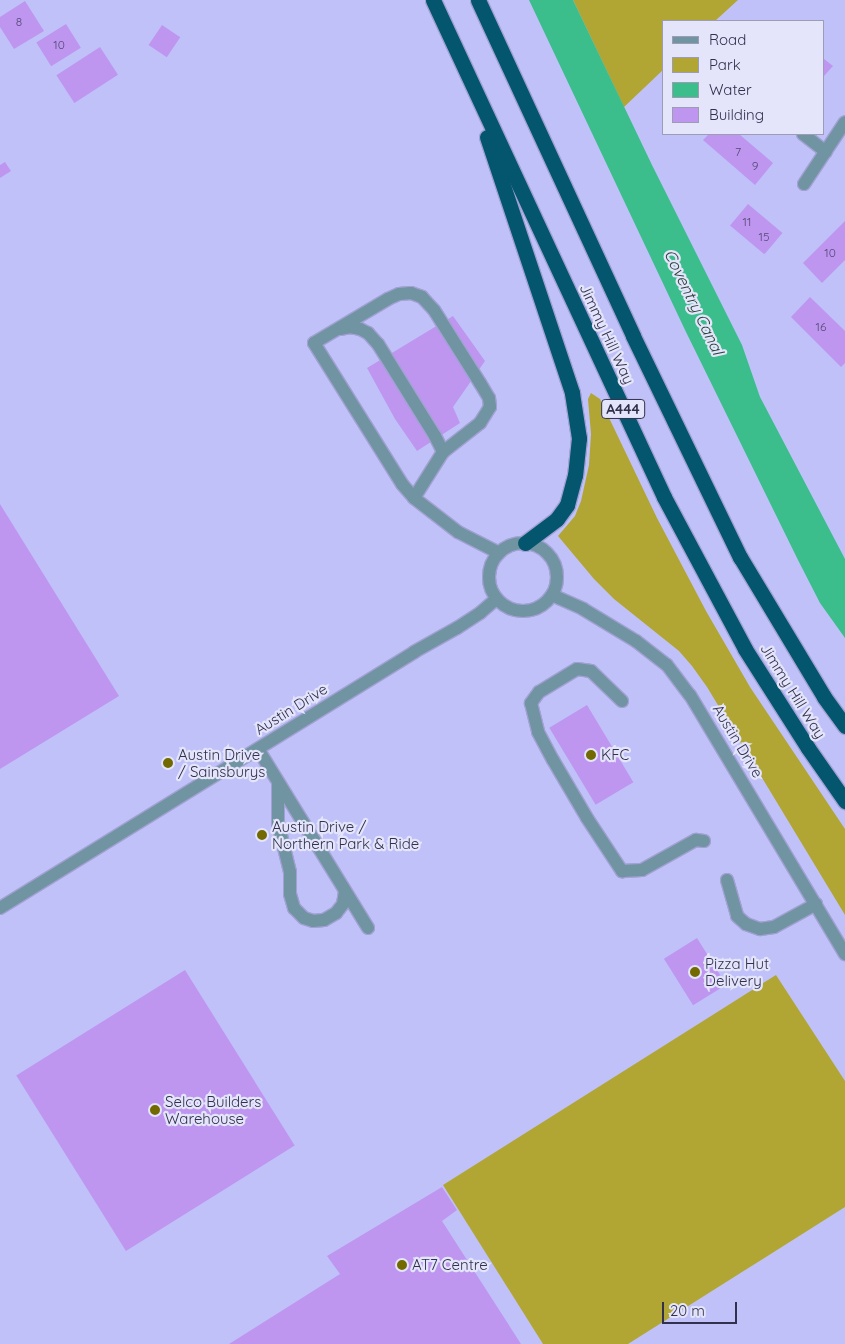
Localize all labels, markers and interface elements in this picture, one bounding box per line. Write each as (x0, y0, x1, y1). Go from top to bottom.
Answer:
house number: 8 (16, 15, 22, 29)
legend (662, 20, 825, 135)
text: Road (709, 30, 746, 49)
house number: 10 (53, 38, 65, 52)
text: Park (709, 55, 741, 74)
text: Water (709, 80, 752, 99)
text: Building (709, 105, 764, 124)
house number: 7 (735, 145, 741, 159)
house number: 9 (752, 159, 758, 173)
house number: 11 (743, 215, 751, 229)
house number: 15 (759, 230, 769, 244)
water label: Coventry Canal (660, 246, 728, 358)
house number: 10 (824, 246, 836, 260)
street label: Jimmy Hill Way (576, 281, 638, 387)
house number: 16 (816, 320, 826, 334)
road number: A444 (600, 398, 646, 420)
street label: Jimmy Hill Way (757, 640, 829, 742)
street label: Austin Drive (251, 680, 331, 738)
street label: Austin Drive (709, 701, 767, 781)
place label: Austin Drive / Sainsburys (178, 745, 265, 780)
place label: KFC (601, 746, 629, 764)
marker: KFC (585, 749, 597, 761)
marker: Austin Drive / Sainsburys (162, 757, 174, 769)
place label: Austin Drive / Northern Park & Ride (272, 817, 419, 852)
marker: Austin Drive / Northern Park & Ride (256, 829, 268, 841)
place label: Pizza Hut Delivery (705, 954, 769, 989)
marker: Pizza Hut Delivery (689, 966, 701, 978)
place label: Selco Builders Warehouse (165, 1092, 261, 1127)
marker: Selco Builders Warehouse (149, 1104, 161, 1116)
place label: AT7 Centre (412, 1256, 488, 1274)
marker: AT7 Centre (396, 1259, 408, 1271)
scale bar (665, 1292, 740, 1324)
text: 20 m (670, 1301, 705, 1320)

